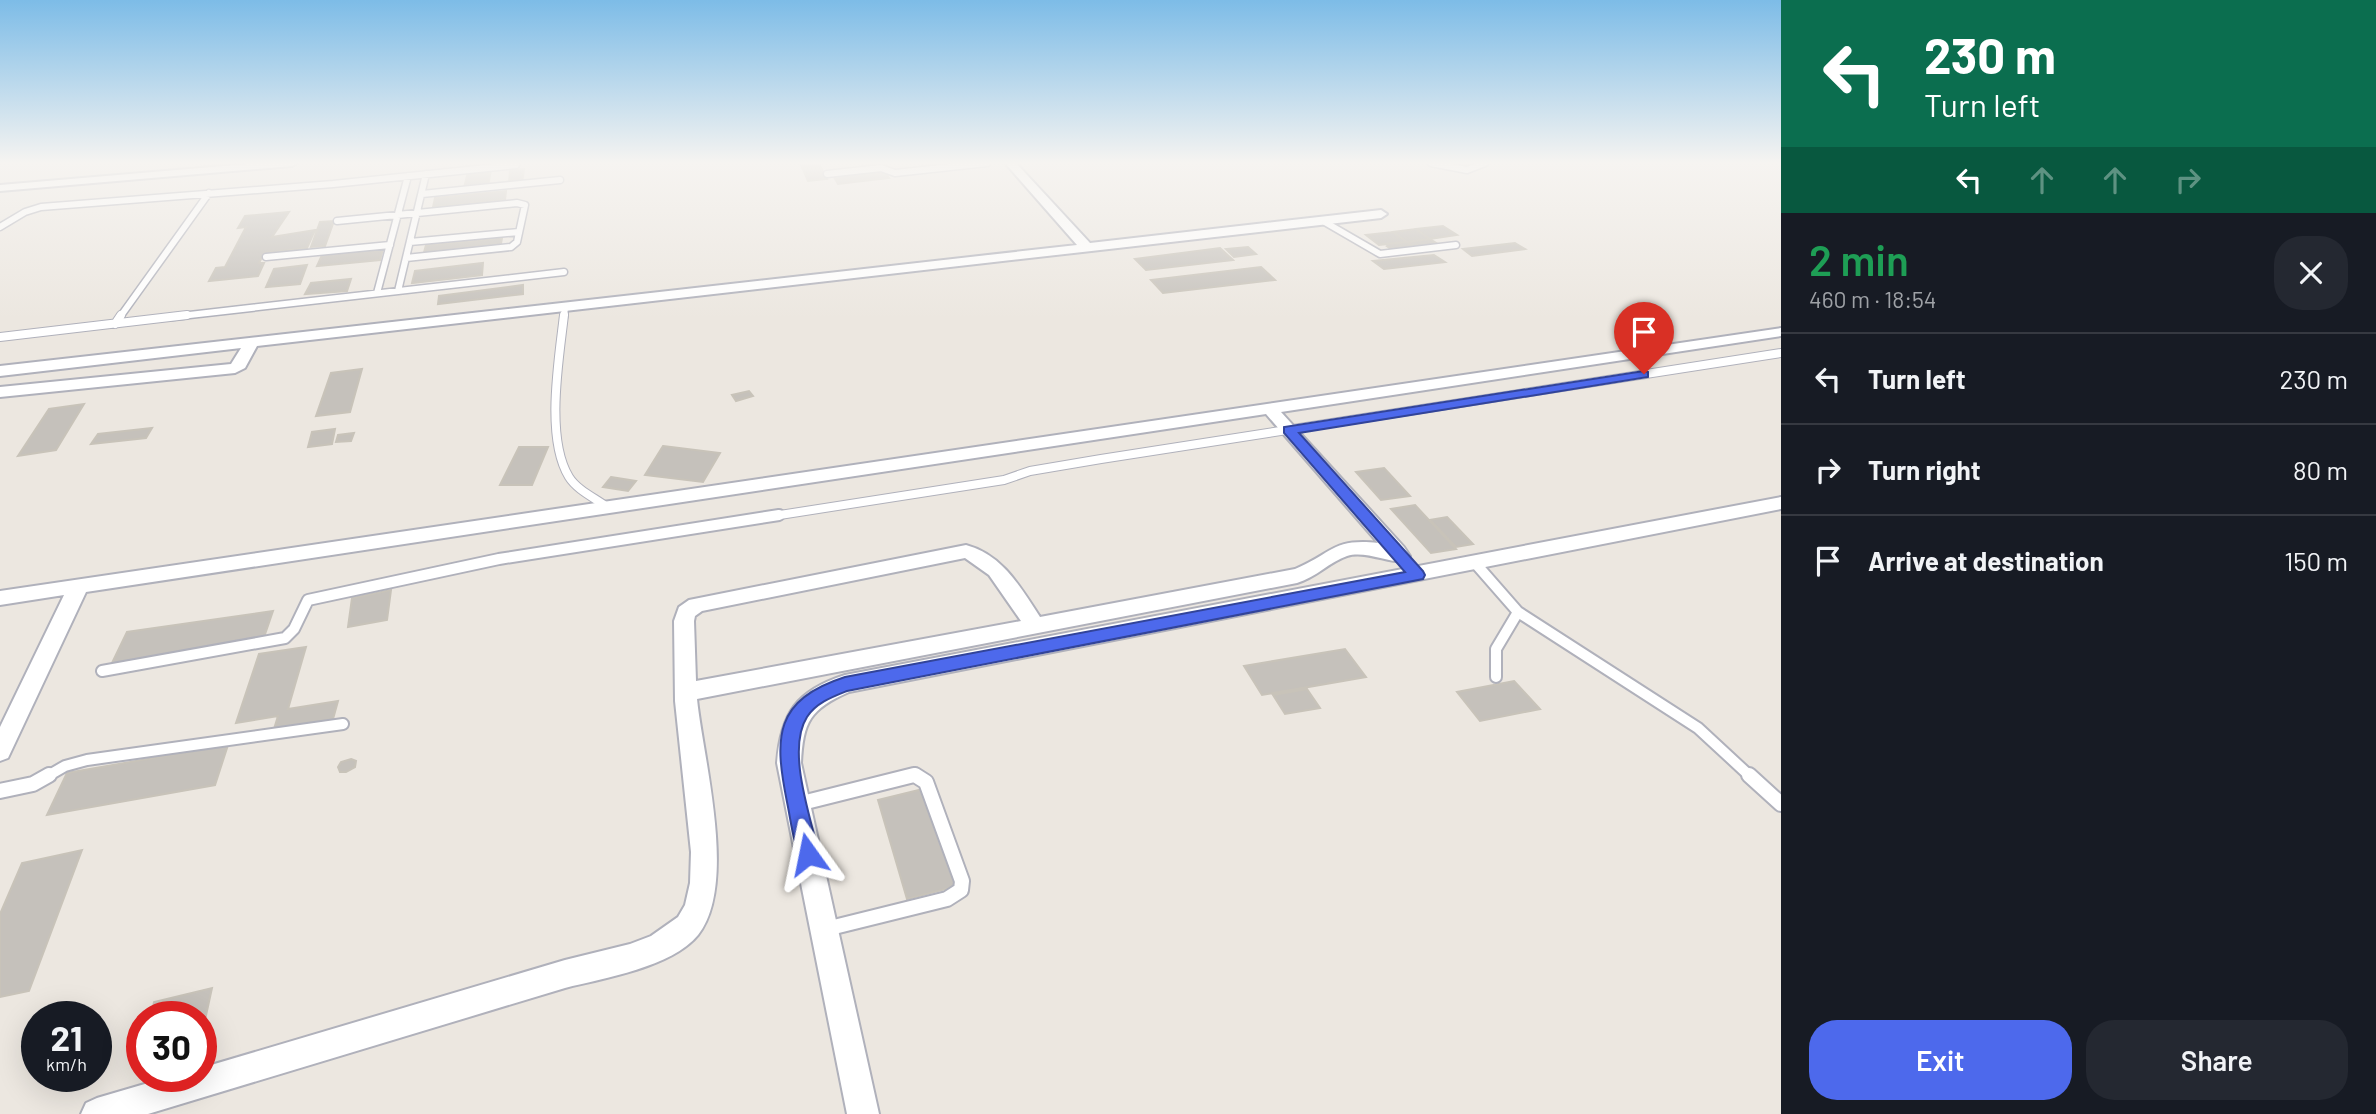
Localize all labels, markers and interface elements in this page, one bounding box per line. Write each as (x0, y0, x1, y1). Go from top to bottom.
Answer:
text: 230 m (1924, 25, 2056, 84)
icon: left (1809, 28, 1900, 119)
text: Turn left (1924, 85, 2041, 123)
icon: left (1950, 161, 1988, 199)
icon: ahead (2023, 161, 2061, 199)
icon: ahead (2096, 161, 2134, 199)
icon: right (2169, 161, 2207, 199)
text: 2 min (1809, 234, 1909, 284)
button: close (2274, 236, 2348, 310)
text: 460 m · 18:54 (1809, 285, 1937, 313)
pin (1614, 302, 1674, 374)
icon: arrive (1625, 313, 1663, 351)
icon: left (1809, 360, 1847, 398)
text: Turn left (1868, 363, 1966, 394)
text: 230 m (2279, 363, 2348, 394)
icon: right (1809, 451, 1847, 489)
text: Turn right (1868, 454, 1981, 485)
text: 80 m (2293, 454, 2348, 485)
icon: arrive (1809, 542, 1847, 580)
text: Arrive at destination (1868, 545, 2104, 576)
text: 150 m (2284, 545, 2348, 576)
position arrow (771, 817, 845, 891)
speed limit sign: 30 (126, 1001, 217, 1092)
text: 21 (51, 1016, 82, 1058)
button: Exit (1809, 1020, 2072, 1100)
button: Share (2086, 1020, 2348, 1100)
text: km/h (46, 1053, 87, 1075)

